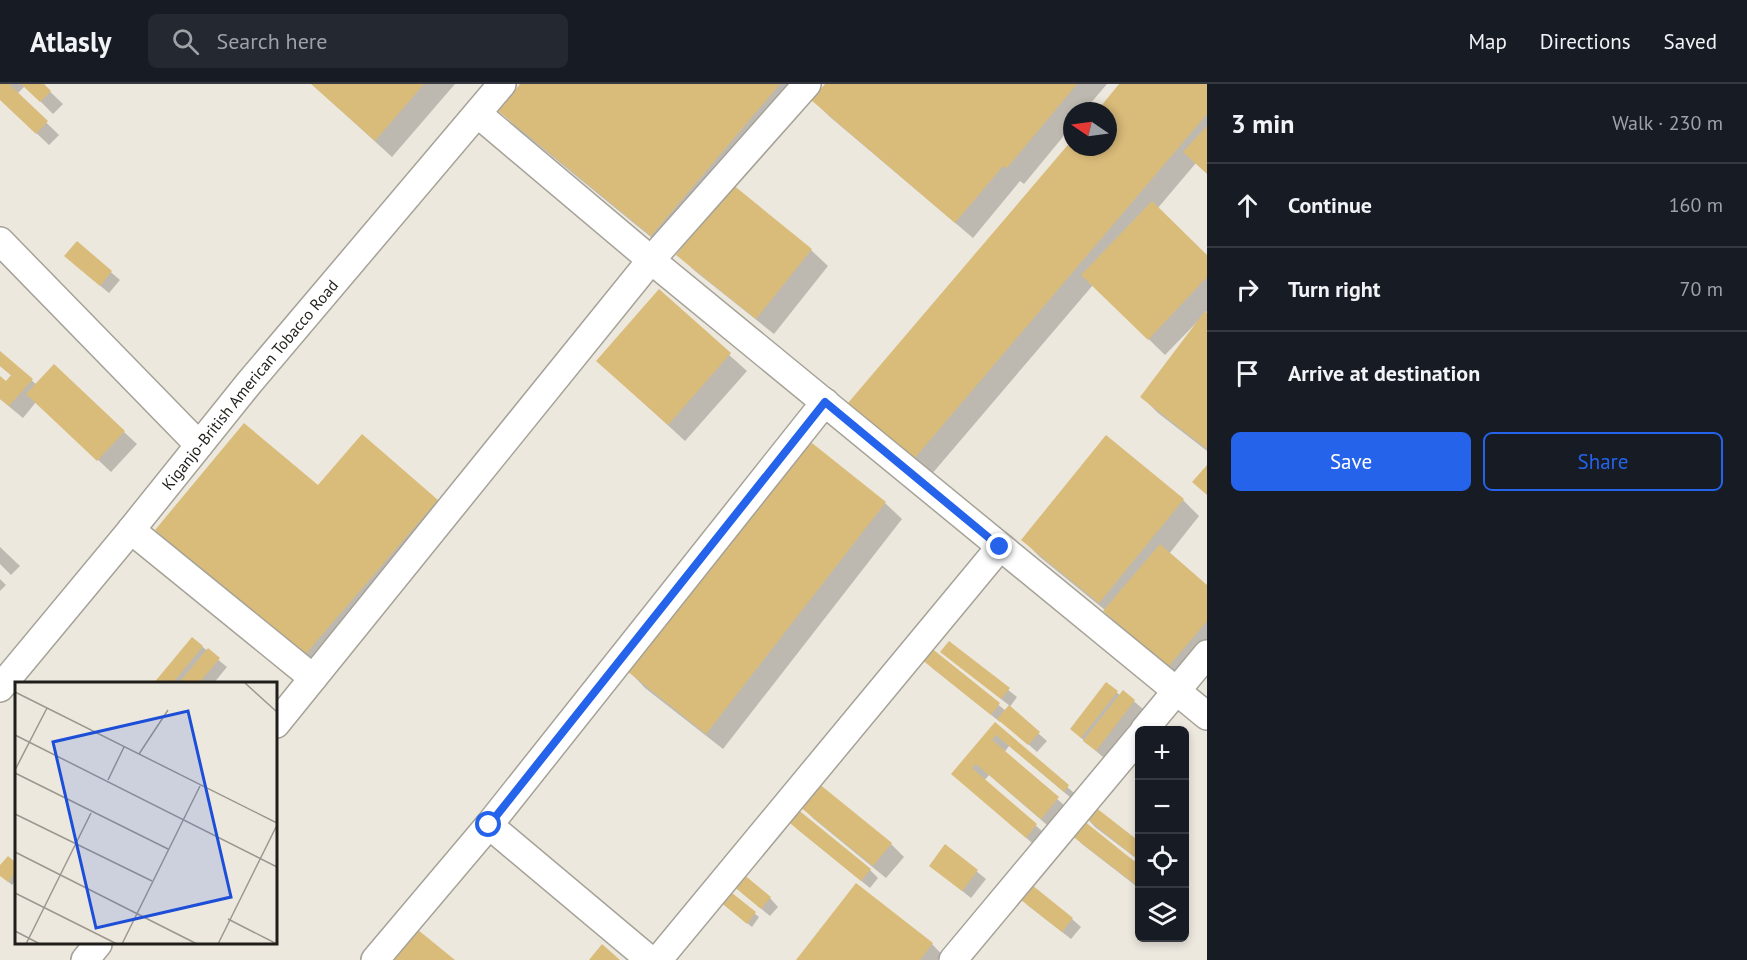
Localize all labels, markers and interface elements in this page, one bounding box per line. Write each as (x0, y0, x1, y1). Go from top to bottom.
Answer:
search box (148, 14, 568, 68)
text: Atlasly (30, 23, 112, 60)
icon: search (169, 25, 202, 58)
text: Search here (217, 27, 327, 55)
text: Map (1468, 28, 1507, 55)
text: Directions (1540, 28, 1631, 55)
text: Saved (1664, 28, 1717, 55)
north arrow (1063, 102, 1117, 156)
text: 3 min (1231, 107, 1294, 140)
text: Walk · 230 m (1612, 110, 1723, 136)
icon: ahead (1231, 189, 1264, 222)
text: Continue (1288, 191, 1372, 219)
text: 160 m (1669, 192, 1723, 218)
icon: right (1231, 273, 1264, 306)
street label: Kiganjo-British American Tobacco Road (157, 275, 342, 494)
text: Turn right (1288, 275, 1380, 303)
text: 70 m (1680, 276, 1723, 302)
icon: arrive (1231, 357, 1264, 390)
text: Arrive at destination (1288, 359, 1480, 387)
button: Save (1231, 432, 1471, 491)
button: Share (1483, 432, 1723, 491)
route end (986, 533, 1012, 559)
inset map (15, 682, 278, 945)
map controls (1135, 726, 1189, 942)
button: + (1135, 726, 1189, 780)
button: − (1135, 780, 1189, 834)
route start (475, 811, 501, 837)
button: locate (1135, 834, 1189, 888)
button: layers (1135, 888, 1189, 942)

